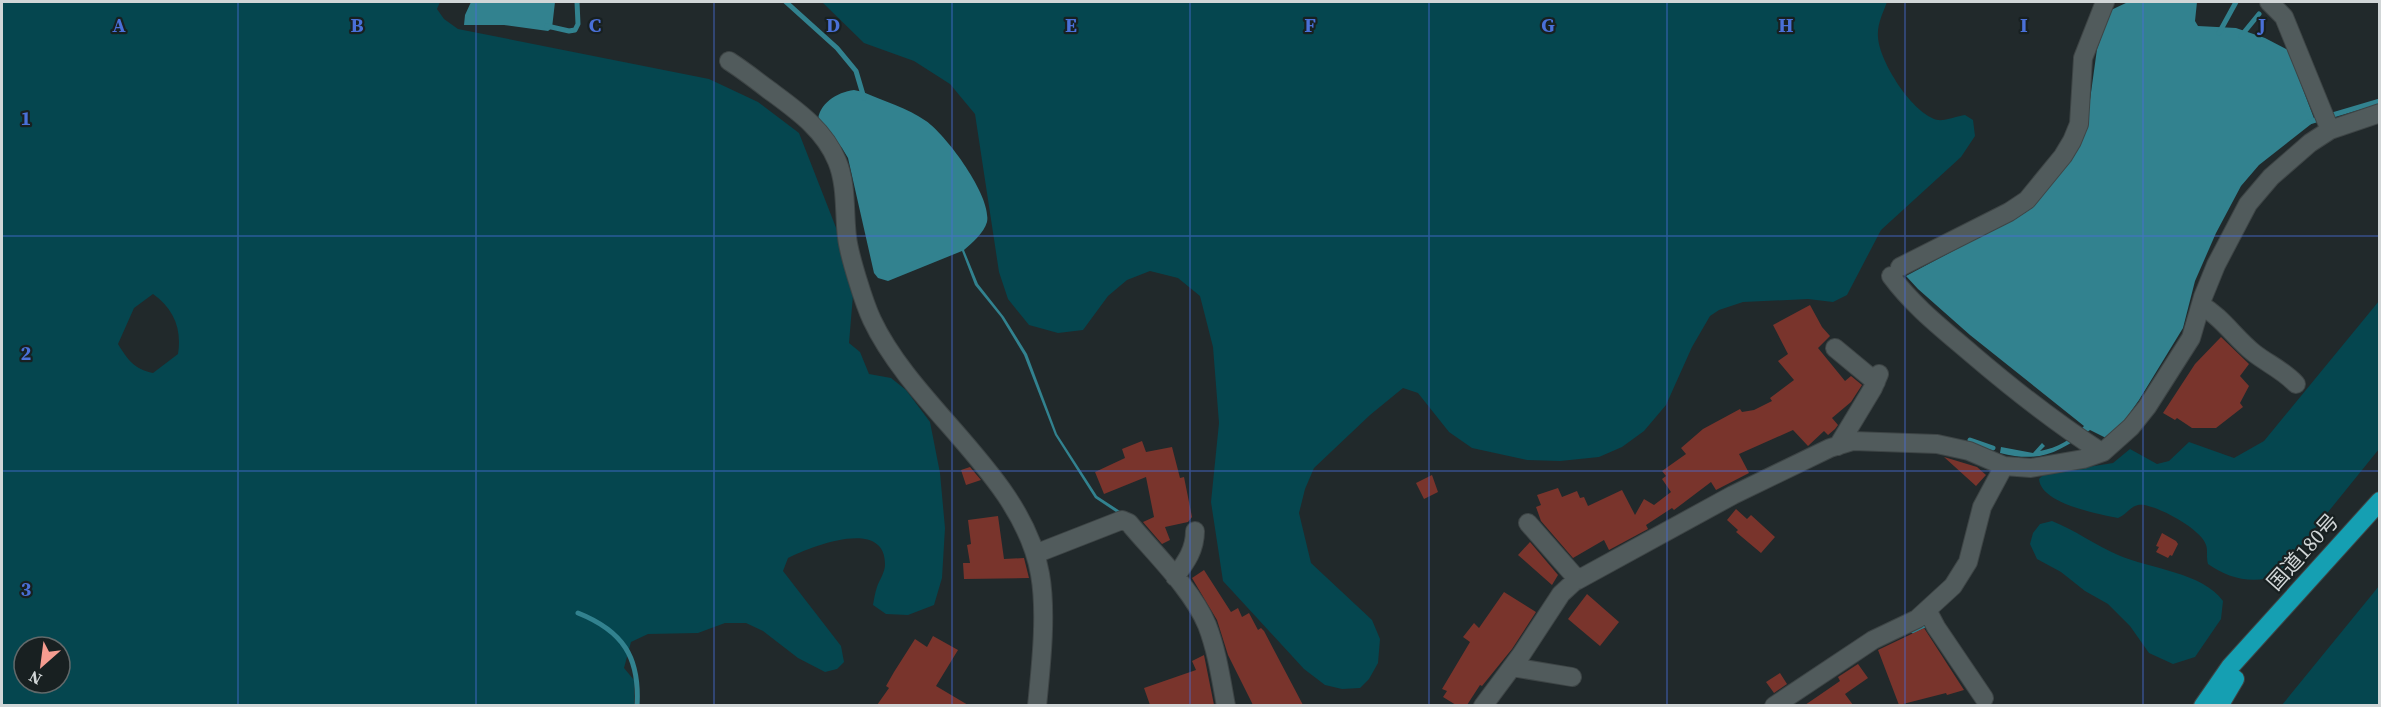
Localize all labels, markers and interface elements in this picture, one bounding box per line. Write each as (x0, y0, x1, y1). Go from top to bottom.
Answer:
text: A (112, 11, 126, 39)
text: B (350, 11, 364, 39)
text: C (589, 11, 601, 39)
text: D (826, 11, 840, 39)
text: E (1065, 11, 1077, 39)
text: F (1304, 11, 1316, 39)
text: G (1541, 11, 1555, 39)
text: H (1778, 11, 1794, 39)
text: I (2020, 11, 2028, 39)
text: J (2256, 11, 2266, 39)
text: 1 (21, 104, 31, 132)
text: 2 (21, 339, 32, 367)
street label: 国道180号 (2260, 507, 2345, 596)
text: 3 (21, 575, 32, 603)
north arrow (12, 635, 72, 695)
text: N (24, 666, 45, 691)

